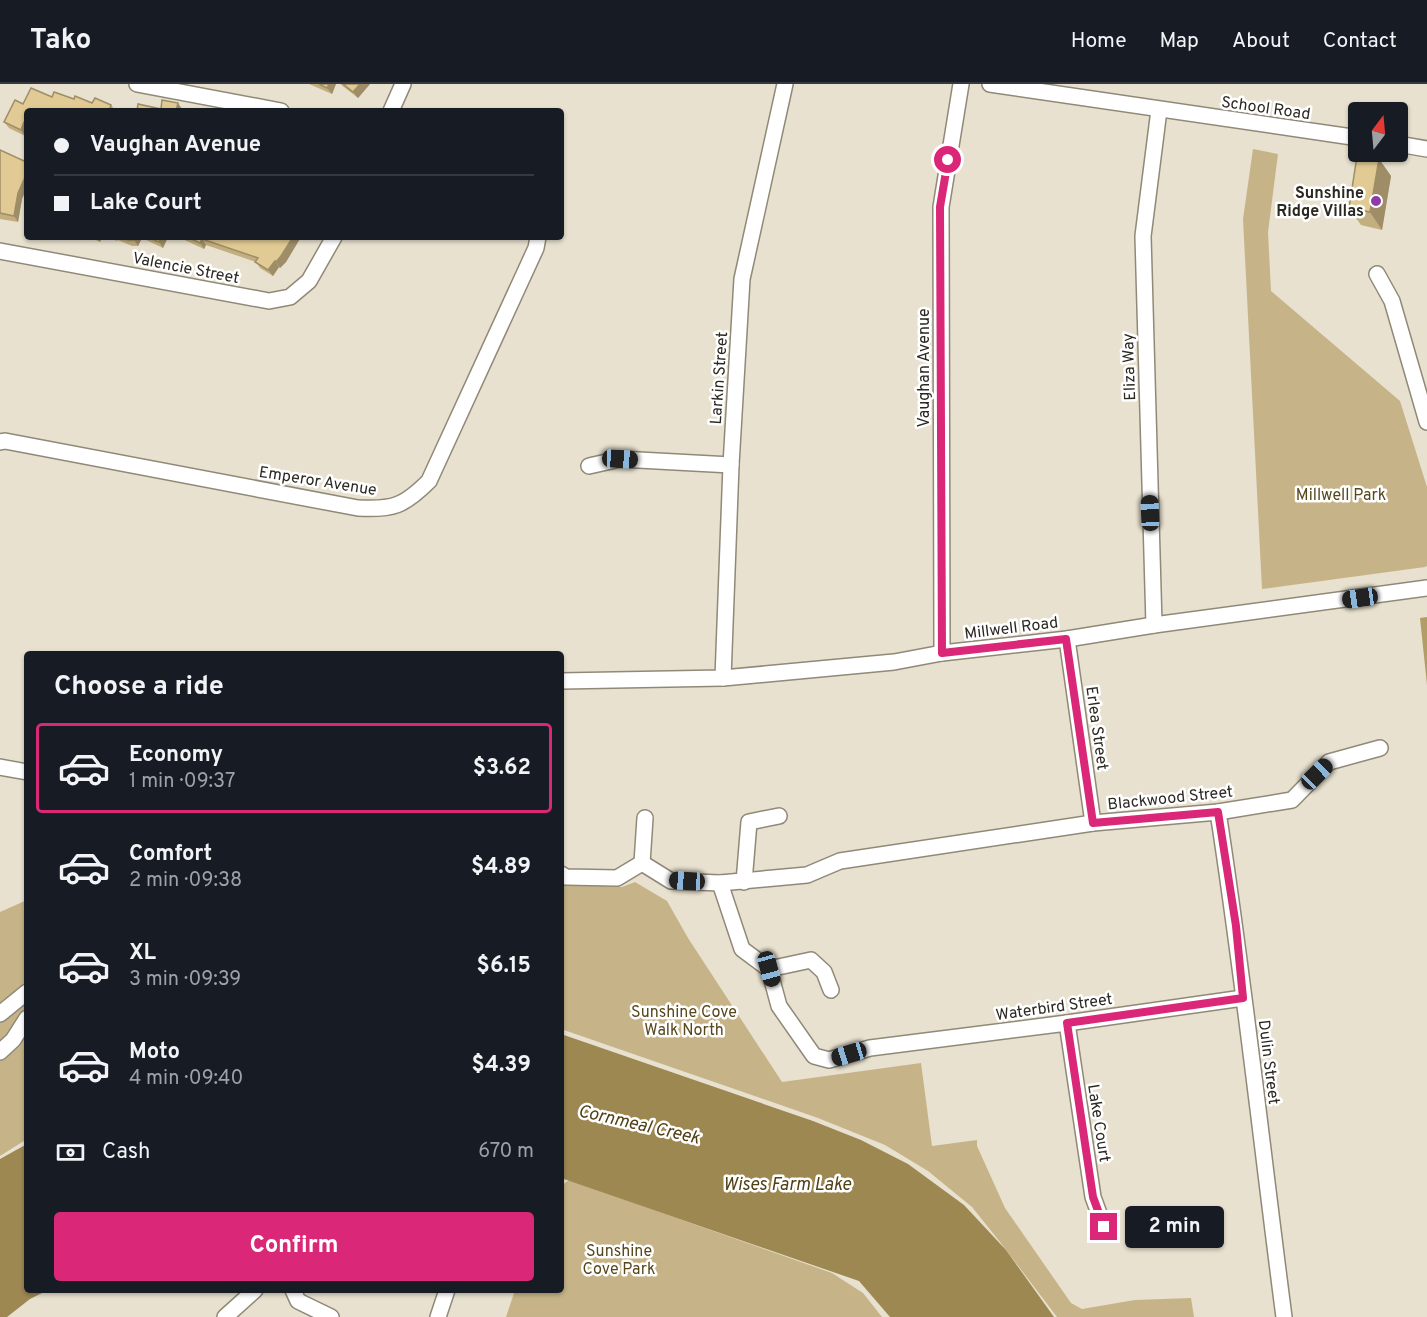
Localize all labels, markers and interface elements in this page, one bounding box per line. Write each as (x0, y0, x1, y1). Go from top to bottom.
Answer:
text: Tako (30, 23, 91, 59)
text: Home (1071, 28, 1127, 55)
text: Map (1160, 28, 1199, 55)
text: About (1232, 28, 1290, 55)
text: Contact (1323, 28, 1397, 55)
street label: School Road (1220, 93, 1312, 125)
north arrow (1348, 102, 1408, 162)
map controls (1348, 102, 1408, 162)
text: Vaughan Avenue (90, 132, 261, 159)
route start (934, 146, 961, 173)
place label: Sunshine Ridge Villas (1276, 184, 1364, 222)
text: Lake Court (90, 190, 202, 217)
marker: Sunshine Ridge Villas (1369, 194, 1383, 208)
street label: Valencie Street (130, 249, 241, 289)
street label: Vaughan Avenue (915, 309, 935, 428)
street label: Larkin Street (707, 331, 733, 425)
street label: Eliza Way (1119, 333, 1141, 401)
car (602, 449, 638, 469)
street label: Emperor Avenue (257, 463, 378, 501)
park label: Millwell Park (1296, 486, 1386, 506)
car (1140, 495, 1160, 531)
car (1341, 587, 1379, 609)
street label: Millwell Road (963, 613, 1059, 645)
text: Choose a ride (54, 670, 224, 704)
street label: Erlea Street (1080, 685, 1112, 772)
icon: car (57, 741, 111, 795)
text: Economy (129, 742, 223, 769)
text: $3.62 (473, 755, 531, 782)
car (1298, 755, 1336, 793)
text: 1 min · 09:37 (129, 769, 235, 795)
street label: Blackwood Street (1106, 782, 1234, 816)
icon: car (57, 840, 111, 894)
text: Comfort (129, 841, 212, 868)
text: $4.89 (471, 854, 531, 881)
text: 2 min · 09:38 (129, 868, 242, 894)
car (669, 871, 705, 891)
icon: car (57, 939, 111, 993)
text: XL (129, 940, 156, 967)
car (756, 949, 782, 989)
text: $6.15 (477, 953, 531, 980)
text: 3 min · 09:39 (129, 967, 241, 993)
street label: Waterbird Street (995, 990, 1114, 1026)
park label: Sunshine Cove Walk North (631, 1003, 737, 1041)
street label: Dulin Street (1253, 1019, 1283, 1106)
icon: car (57, 1038, 111, 1092)
text: Moto (129, 1039, 180, 1066)
car (829, 1040, 869, 1068)
text: $4.39 (472, 1052, 531, 1079)
text: 4 min · 09:40 (129, 1066, 243, 1092)
street label: Lake Court (1082, 1083, 1114, 1164)
water label: Cornmeal Creek (576, 1100, 703, 1151)
icon: cash (54, 1136, 87, 1169)
text: Cash (102, 1139, 151, 1166)
text: 670 m (478, 1139, 534, 1165)
water label: Wises Farm Lake (723, 1174, 852, 1197)
callout: 2 min (1125, 1206, 1224, 1248)
button: Confirm (54, 1212, 534, 1281)
route end (1090, 1213, 1117, 1240)
text: 2 min (1148, 1214, 1201, 1240)
park label: Sunshine Cove Park (583, 1242, 655, 1280)

